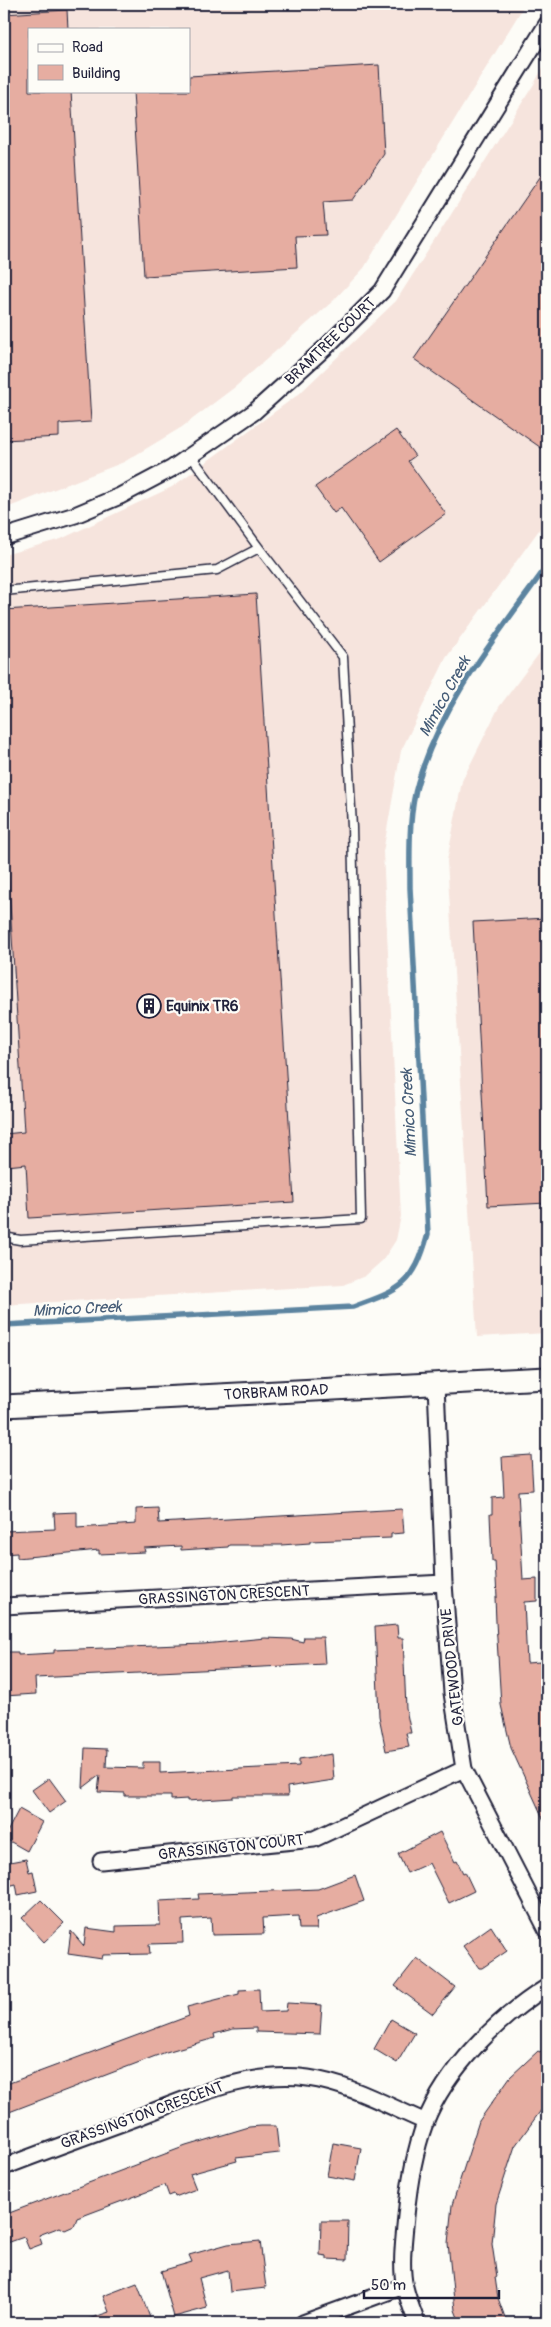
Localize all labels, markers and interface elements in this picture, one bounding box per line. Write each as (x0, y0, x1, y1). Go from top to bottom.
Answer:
legend (28, 28, 190, 92)
text: Road (72, 38, 103, 57)
text: Building (72, 64, 120, 83)
street label: BRAMTREE COURT (281, 293, 380, 389)
water label: Mimico Creek (415, 652, 476, 740)
building icon: Equinix TR6 (136, 993, 162, 1019)
place label: Equinix TR6 (166, 997, 239, 1016)
water label: Mimico Creek (397, 1067, 421, 1158)
water label: Mimico Creek (32, 1297, 123, 1321)
street label: TORBRAM ROAD (223, 1380, 329, 1405)
street label: GRASSINGTON CRESCENT (138, 1582, 310, 1609)
street label: GATEWOOD DRIVE (437, 1607, 468, 1727)
street label: GRASSINGTON COURT (157, 1830, 305, 1865)
street label: GRASSINGTON CRESCENT (58, 2077, 226, 2154)
scale bar (364, 2267, 498, 2299)
text: 50 m (371, 2276, 406, 2295)

